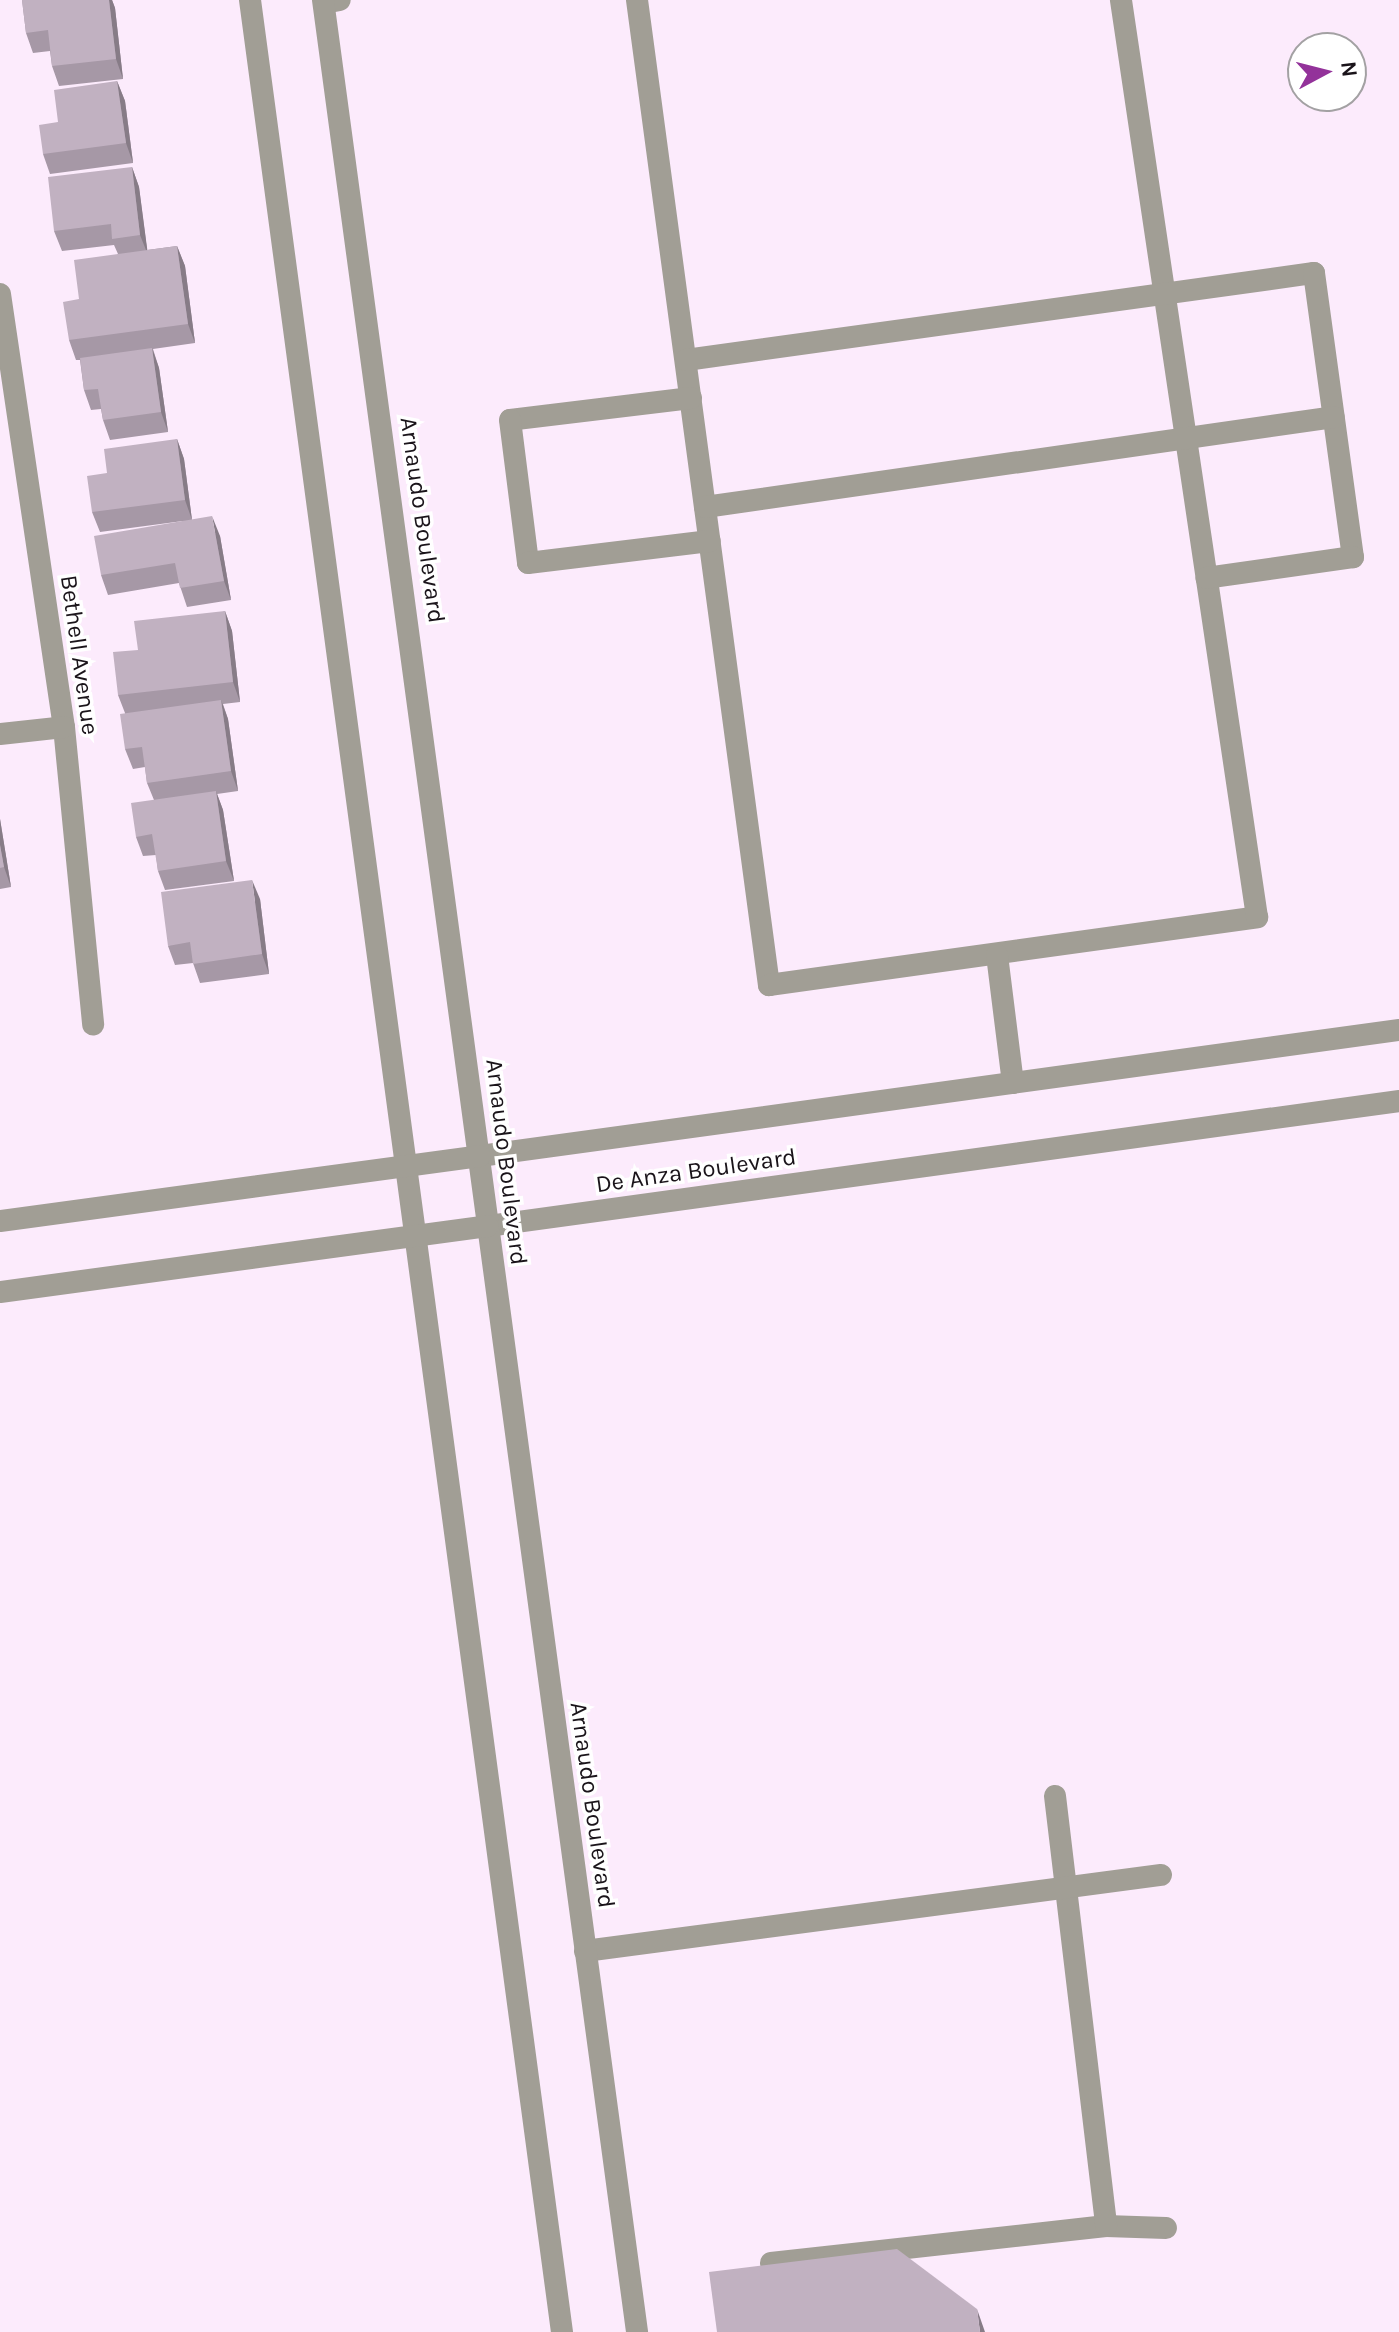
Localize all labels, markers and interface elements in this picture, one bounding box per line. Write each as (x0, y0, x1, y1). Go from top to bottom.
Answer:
north arrow (1287, 32, 1367, 112)
text: N (1335, 60, 1363, 79)
street label: Arnaudo Boulevard (393, 415, 451, 625)
street label: Bethell Avenue (54, 573, 104, 737)
street label: Arnaudo Boulevard (479, 1057, 533, 1267)
street label: De Anza Boulevard (594, 1143, 798, 1199)
street label: Arnaudo Boulevard (563, 1700, 621, 1910)

